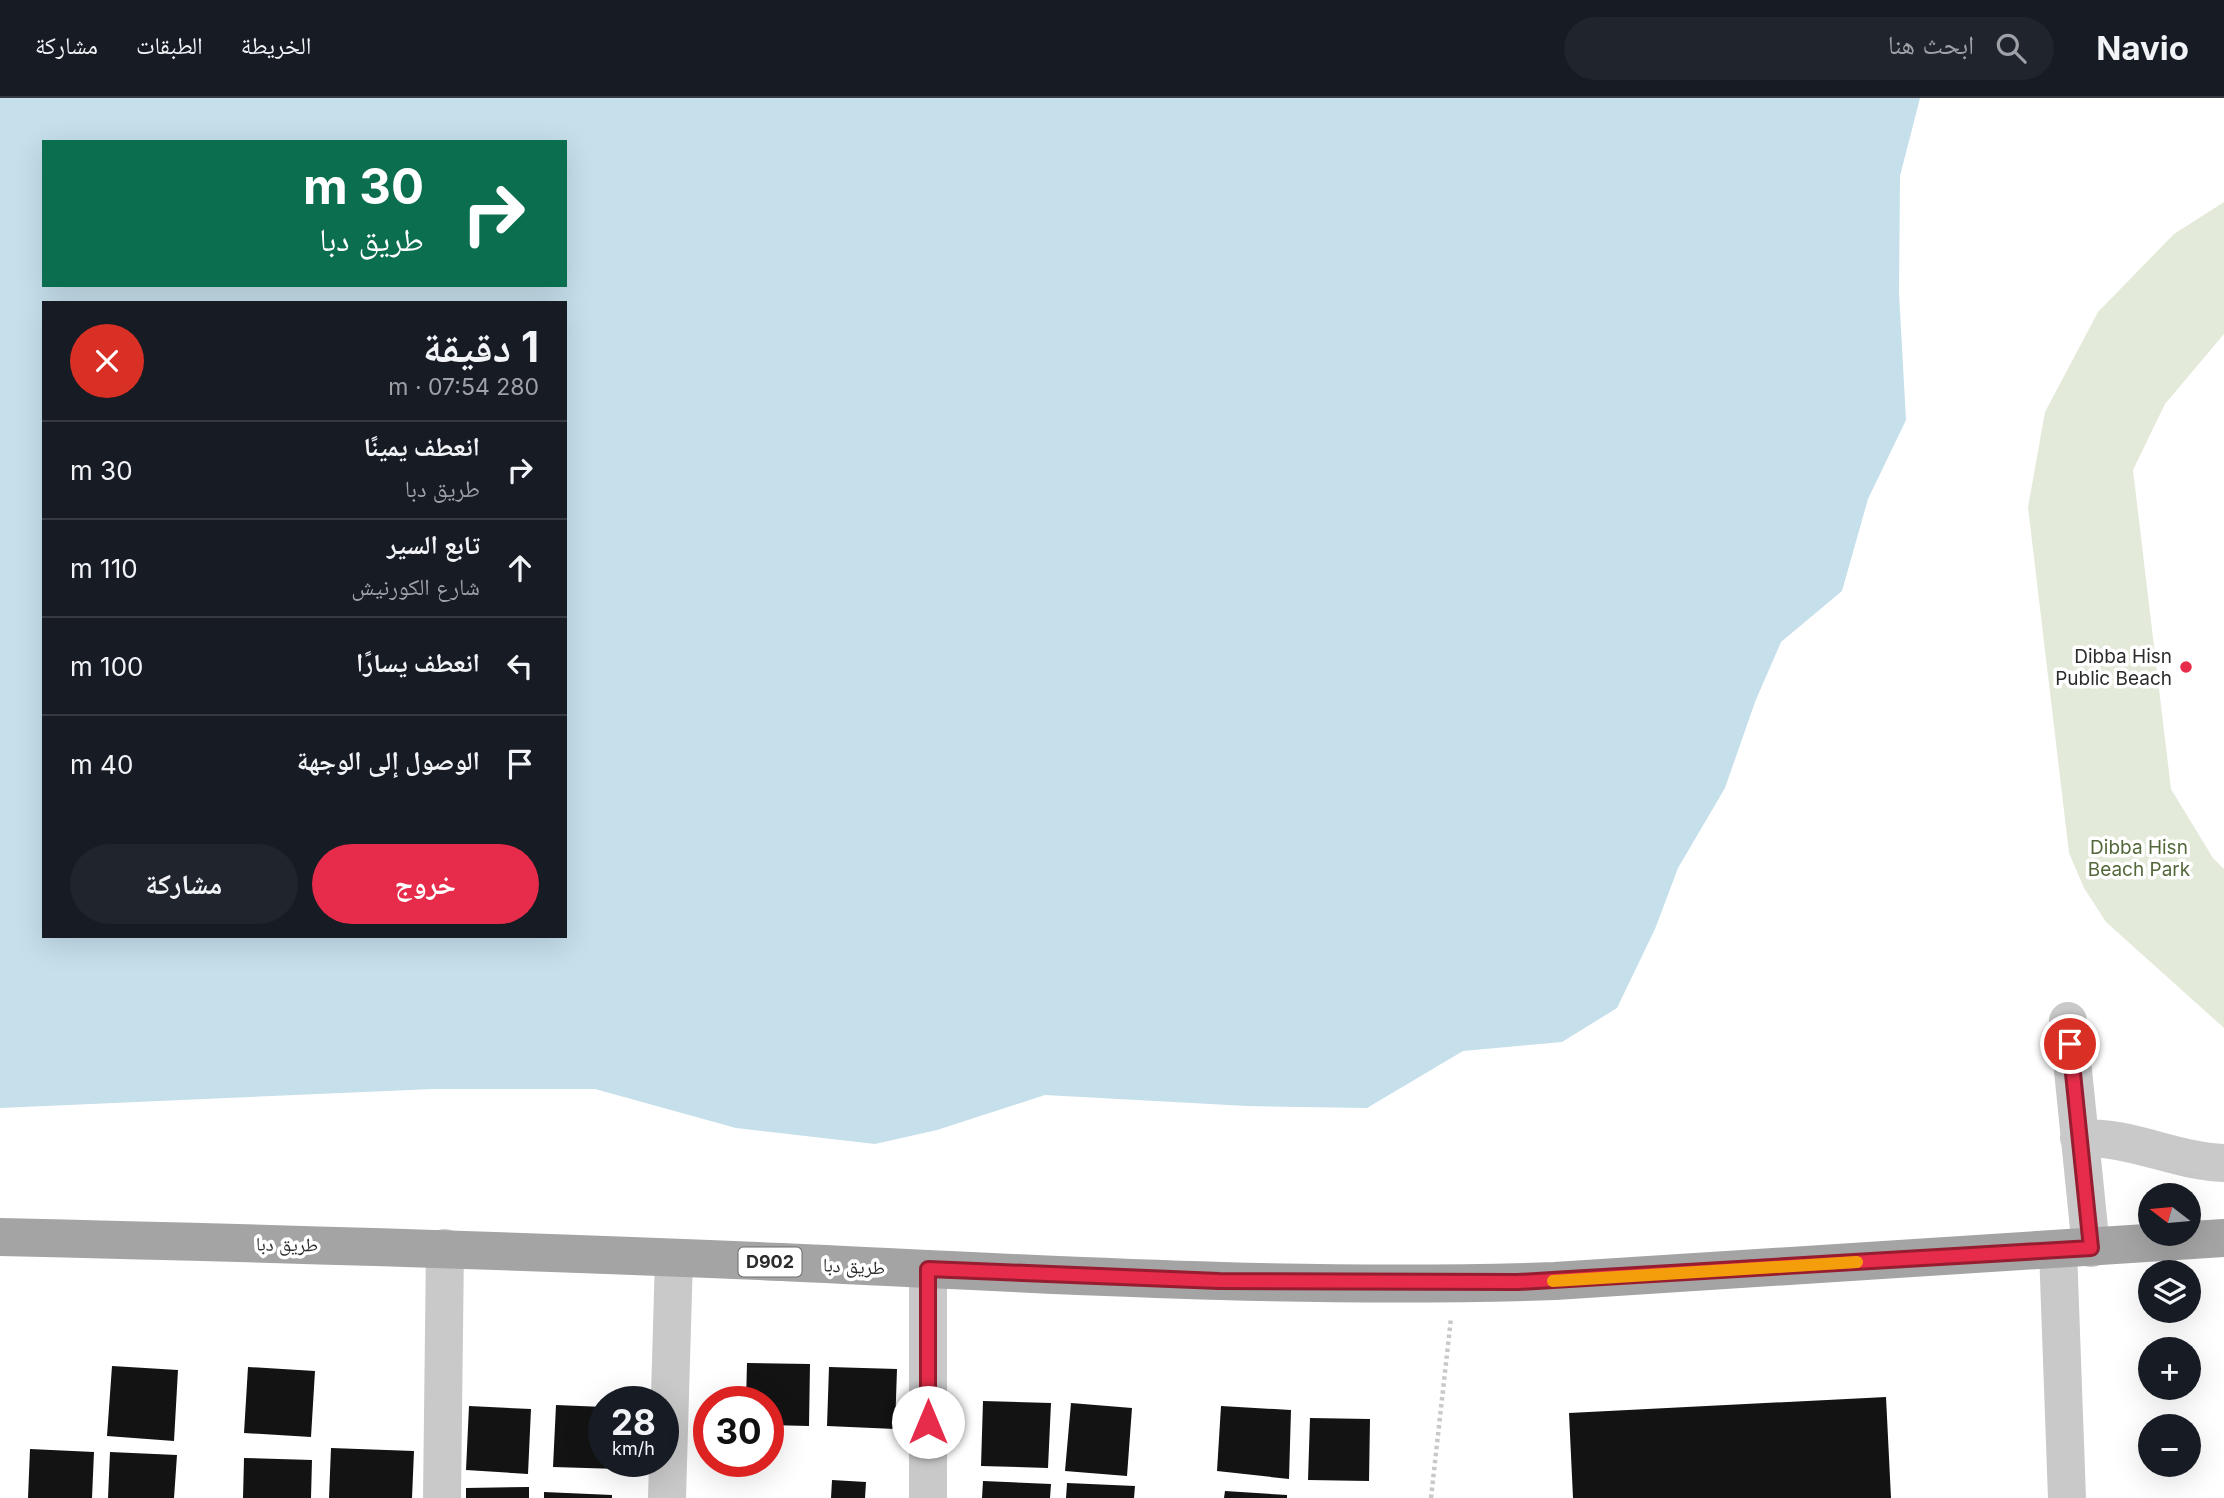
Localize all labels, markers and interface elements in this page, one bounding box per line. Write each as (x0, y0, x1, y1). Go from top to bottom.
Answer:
search box (1564, 17, 2054, 80)
text: Navio (2096, 28, 2189, 68)
text: ابحث هنا (1888, 29, 1974, 60)
icon: search (1992, 29, 2030, 67)
text: مشاركة (35, 31, 98, 60)
text: الطبقات (136, 31, 203, 60)
text: الخريطة (241, 31, 311, 60)
text: 30 m (303, 157, 424, 216)
icon: right (448, 168, 539, 259)
text: طريق دبا (319, 220, 424, 259)
text: 1 دقيقة (423, 321, 539, 372)
button: close (70, 324, 144, 398)
text: 280 m · 07:54 (388, 373, 539, 401)
text: انعطف يمينًا (364, 431, 480, 462)
icon: right (501, 451, 539, 489)
text: 30 m (70, 455, 133, 486)
text: طريق دبا (405, 475, 480, 503)
text: تابع السير (387, 529, 480, 560)
icon: ahead (501, 549, 539, 587)
text: 110 m (70, 553, 138, 584)
text: شارع الكورنيش (351, 573, 480, 601)
place label: Dibba Hisn Public Beach (2055, 645, 2172, 690)
text: انعطف يسارًا (356, 647, 480, 678)
icon: left (501, 647, 539, 685)
text: 100 m (70, 651, 143, 682)
marker: Dibba Hisn Public Beach (2178, 659, 2194, 675)
text: الوصول إلى الوجهة (297, 745, 480, 776)
icon: arrive (501, 745, 539, 783)
text: 40 m (70, 749, 133, 780)
park label: Dibba Hisn Beach Park (2088, 836, 2191, 881)
button: مشاركة (70, 844, 298, 924)
button: خروج (312, 844, 539, 924)
pin (2040, 1014, 2100, 1074)
icon: arrive (2051, 1025, 2089, 1063)
north arrow (2138, 1183, 2202, 1246)
map controls (2138, 1183, 2201, 1477)
street label: طريق دبا (256, 1232, 318, 1257)
road number: D902 (738, 1247, 802, 1276)
street label: طريق دبا (822, 1253, 886, 1280)
button: layers (2138, 1260, 2201, 1323)
button: + (2138, 1337, 2201, 1400)
position arrow (891, 1385, 965, 1459)
speed limit sign: 30 (693, 1386, 784, 1477)
text: 28 (611, 1401, 656, 1443)
button: − (2138, 1414, 2201, 1477)
text: km/h (612, 1438, 655, 1459)

